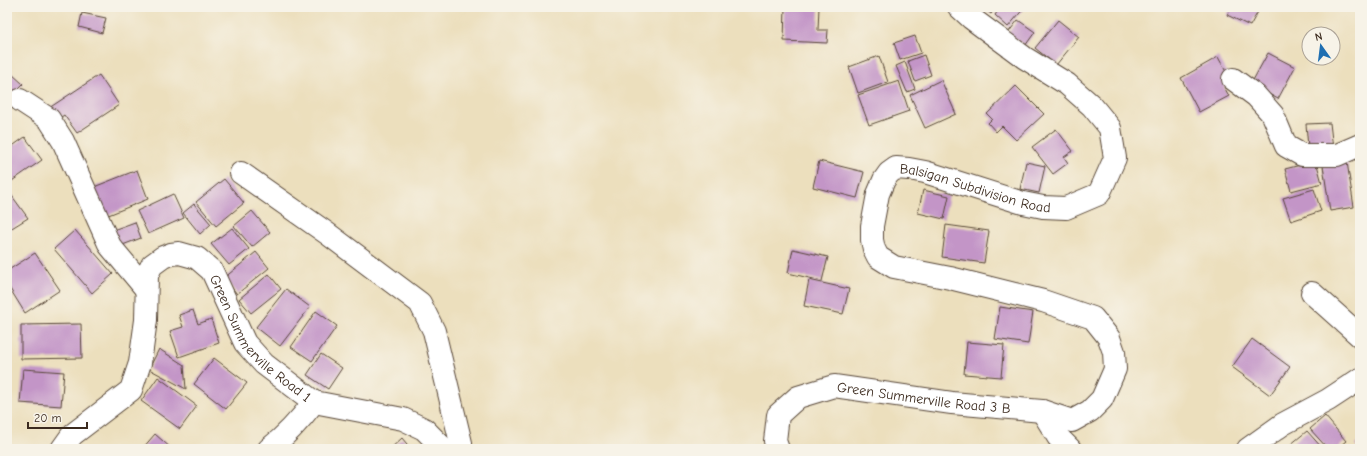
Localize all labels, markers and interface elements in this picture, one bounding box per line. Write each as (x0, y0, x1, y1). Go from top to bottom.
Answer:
north arrow (1301, 26, 1341, 66)
text: N (1314, 30, 1324, 44)
street label: Balsigan Subdivision Road (899, 160, 1051, 216)
street label: Green Summerville Road 1 (206, 272, 314, 406)
street label: Green Summerville Road 3 B (836, 379, 1012, 417)
scale bar (28, 404, 87, 430)
text: 20 m (34, 411, 62, 425)

